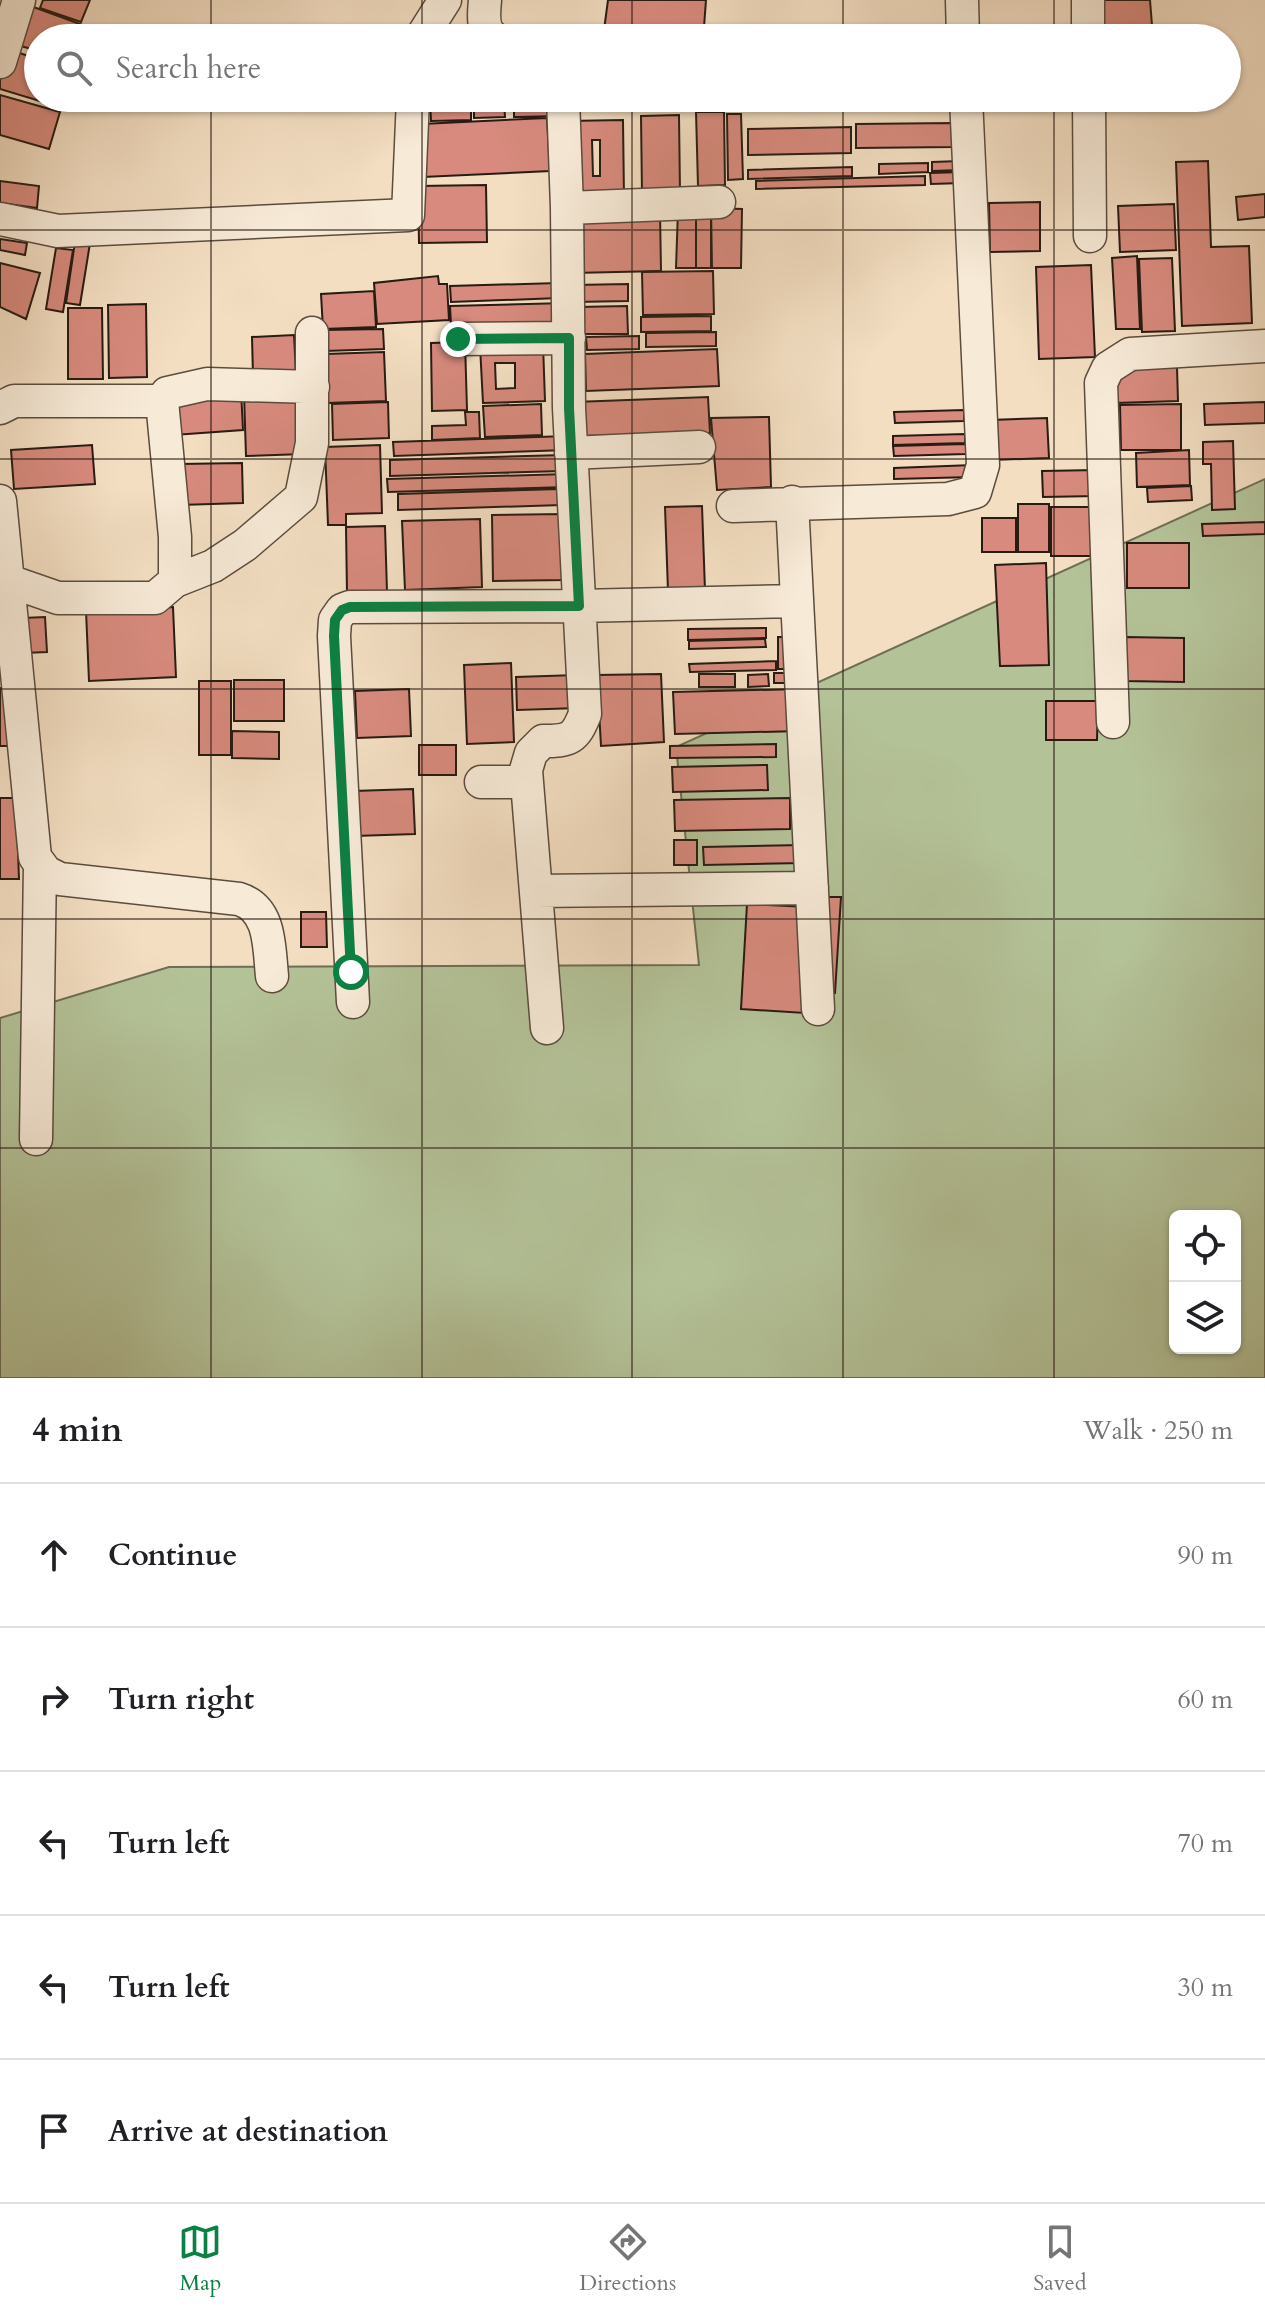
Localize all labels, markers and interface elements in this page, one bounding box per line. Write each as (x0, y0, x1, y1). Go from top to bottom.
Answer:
search box (24, 24, 1241, 112)
icon: search (52, 46, 96, 90)
text: Search here (116, 48, 261, 89)
route end (440, 321, 476, 357)
route start (333, 954, 369, 990)
map controls (1169, 1210, 1241, 1354)
button: locate (1169, 1210, 1241, 1282)
button: layers (1169, 1282, 1241, 1354)
text: 4 min (32, 1407, 123, 1453)
text: Walk · 250 m (1083, 1413, 1233, 1448)
icon: ahead (32, 1533, 76, 1577)
text: Continue (108, 1535, 237, 1576)
text: 90 m (1177, 1538, 1233, 1573)
icon: right (32, 1677, 76, 1721)
text: Turn right (108, 1679, 254, 1720)
text: 60 m (1177, 1682, 1233, 1717)
icon: left (32, 1821, 76, 1865)
text: Turn left (108, 1823, 230, 1864)
text: 70 m (1177, 1826, 1233, 1861)
icon: left (32, 1965, 76, 2009)
text: Turn left (108, 1967, 230, 2008)
text: 30 m (1177, 1970, 1233, 2005)
icon: arrive (32, 2109, 76, 2153)
text: Arrive at destination (108, 2111, 388, 2152)
tab: Map (178, 2220, 222, 2298)
tab: Directions (579, 2220, 676, 2298)
tab: Saved (1033, 2220, 1087, 2298)

